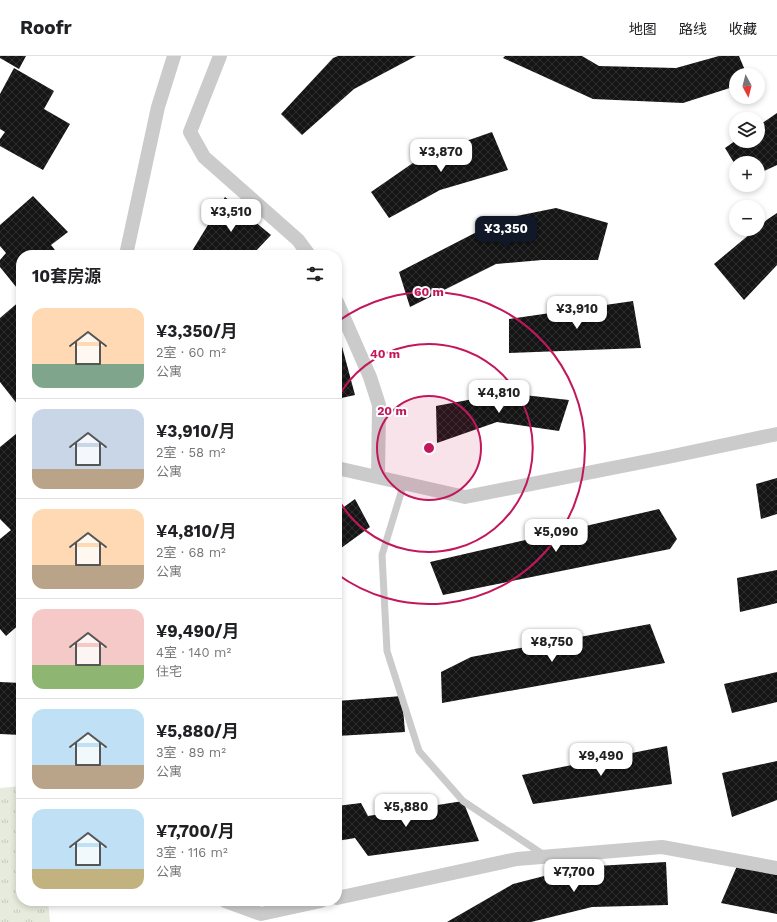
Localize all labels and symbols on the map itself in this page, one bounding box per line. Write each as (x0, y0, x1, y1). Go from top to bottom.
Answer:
north arrow (729, 68, 765, 104)
pin: ¥3,870 (408, 139, 474, 173)
pin: ¥3,510 (198, 199, 264, 233)
pin: ¥3,350 (473, 216, 539, 250)
text: 60 m (414, 285, 444, 299)
pin: ¥3,910 (544, 296, 610, 330)
text: 40 m (370, 347, 400, 361)
pin: ¥4,810 (466, 380, 532, 414)
text: 20 m (377, 404, 407, 418)
centre of rings (422, 441, 436, 455)
pin: ¥5,090 (523, 519, 589, 553)
pin: ¥8,750 (519, 629, 585, 663)
pin: ¥9,490 (568, 743, 634, 777)
pin: ¥5,880 (373, 794, 439, 828)
pin: ¥7,700 (541, 859, 607, 893)

